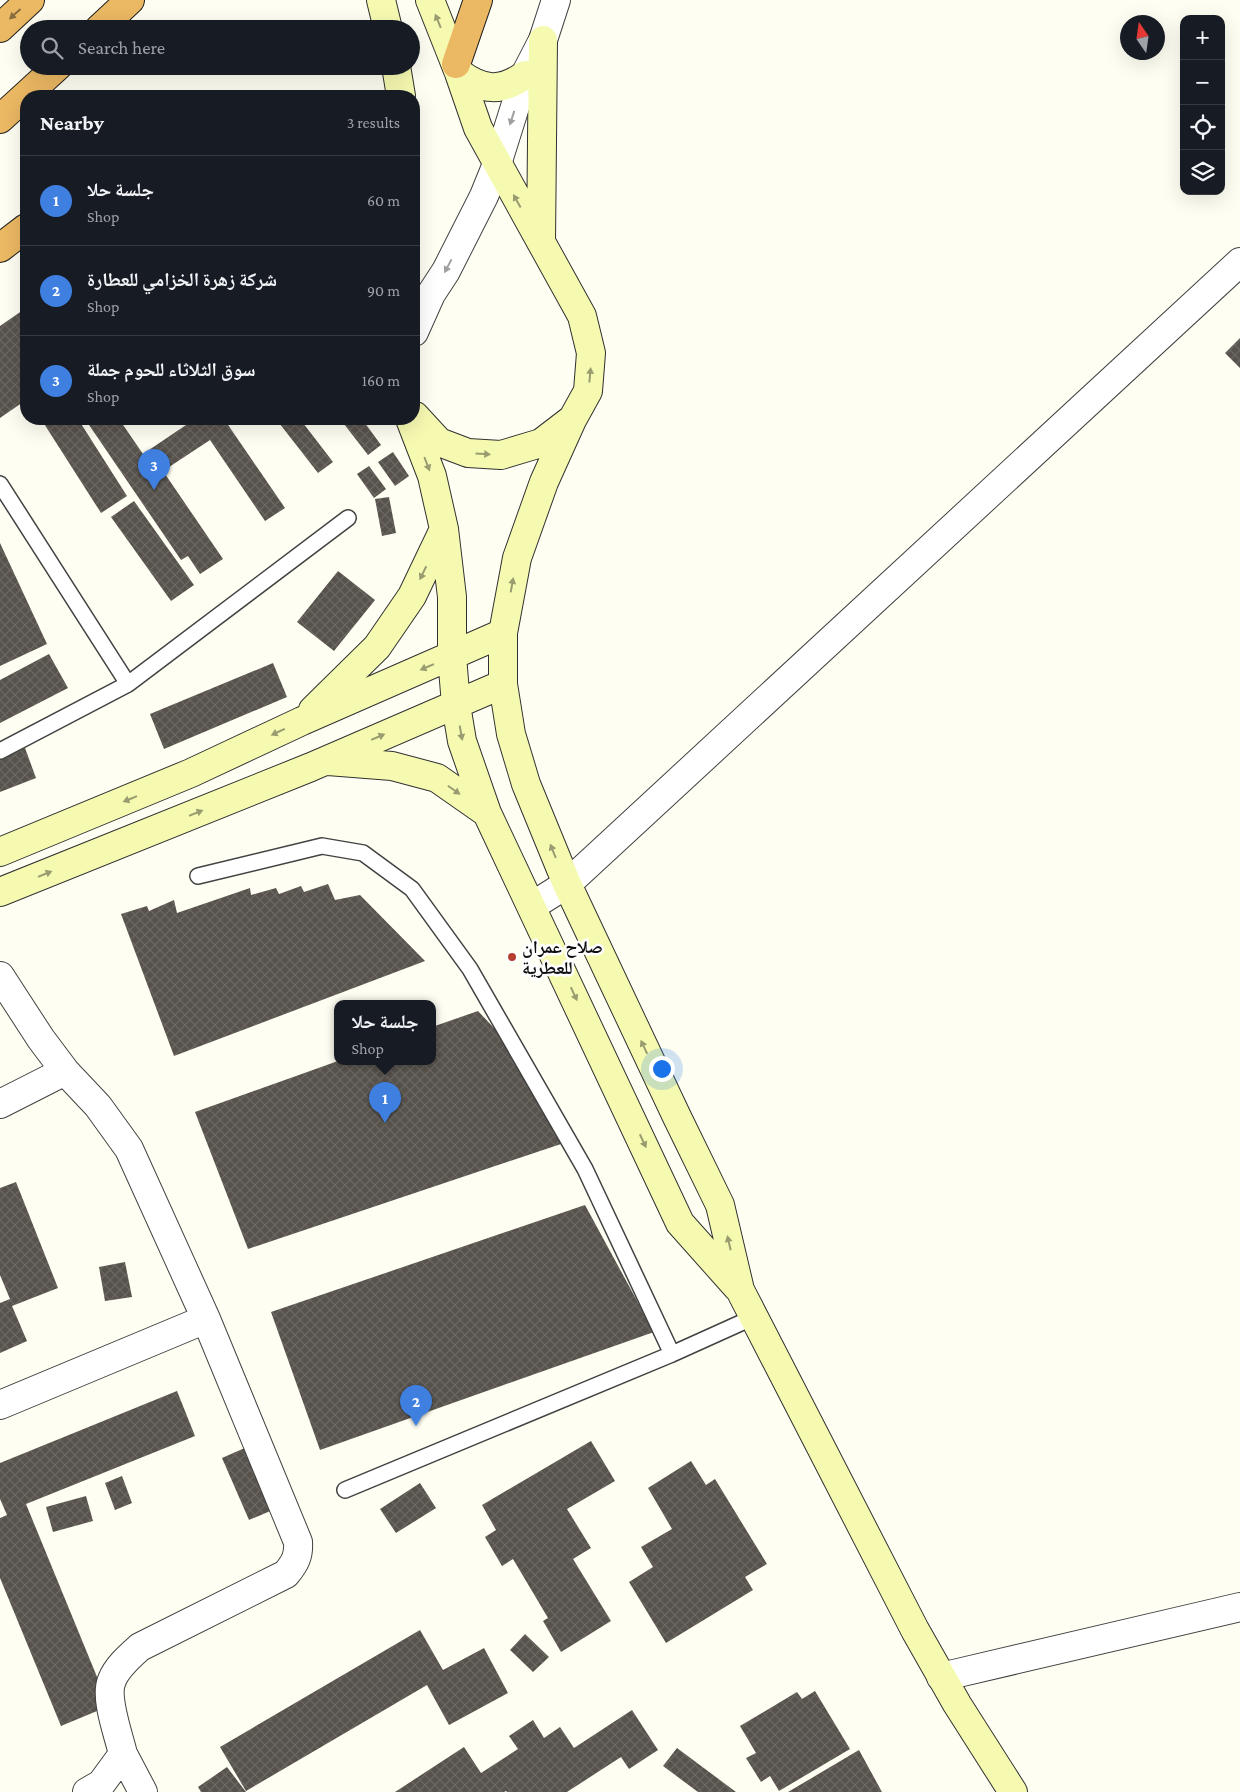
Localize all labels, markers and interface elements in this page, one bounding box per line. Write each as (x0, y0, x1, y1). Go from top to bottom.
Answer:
one-way arrow (10, 8, 22, 20)
one-way arrow (434, 14, 442, 28)
north arrow (1120, 15, 1165, 60)
map controls (1180, 15, 1225, 195)
button: + (1180, 15, 1225, 60)
search box (20, 20, 420, 75)
icon: search (38, 34, 66, 62)
text: Search here (78, 37, 165, 58)
button: − (1180, 60, 1225, 105)
button: locate (1180, 105, 1225, 150)
one-way arrow (507, 110, 515, 125)
text: Nearby (40, 111, 104, 135)
text: 3 results (347, 114, 400, 131)
button: layers (1180, 150, 1225, 195)
text: جلسة حلا (87, 179, 154, 200)
text: 1 (53, 192, 59, 209)
text: 60 m (367, 192, 400, 209)
one-way arrow (513, 194, 521, 209)
text: Shop (87, 208, 119, 225)
one-way arrow (443, 260, 452, 273)
text: شركة زهرة الخزامي للعطارة (87, 269, 277, 290)
text: 2 (52, 282, 60, 299)
text: 90 m (367, 282, 400, 299)
text: Shop (87, 298, 119, 315)
text: سوق الثلاثاء للحوم جملة (87, 359, 256, 380)
one-way arrow (586, 367, 594, 383)
text: 3 (52, 372, 60, 389)
text: 160 m (362, 372, 400, 389)
text: Shop (87, 388, 119, 405)
pin: 3 (138, 449, 170, 490)
one-way arrow (475, 450, 491, 458)
one-way arrow (424, 457, 431, 472)
one-way arrow (418, 566, 426, 580)
one-way arrow (508, 577, 516, 593)
one-way arrow (420, 664, 434, 672)
one-way arrow (458, 725, 466, 741)
one-way arrow (271, 729, 285, 737)
one-way arrow (371, 733, 385, 741)
one-way arrow (447, 785, 461, 795)
one-way arrow (123, 795, 137, 803)
one-way arrow (189, 809, 204, 817)
one-way arrow (549, 844, 557, 858)
one-way arrow (38, 869, 52, 877)
place label: صلاح عمران للعطرية (522, 937, 603, 978)
marker: صلاح عمران للعطرية (506, 951, 518, 963)
one-way arrow (570, 987, 578, 1001)
popup (334, 1000, 436, 1065)
text: جلسة حلا (351, 1011, 419, 1032)
one-way arrow (639, 1039, 648, 1054)
text: Shop (351, 1040, 384, 1057)
your location (649, 1056, 675, 1082)
pin: 1 (369, 1082, 401, 1123)
one-way arrow (639, 1134, 647, 1148)
one-way arrow (725, 1235, 733, 1250)
pin: 2 (400, 1385, 432, 1426)

